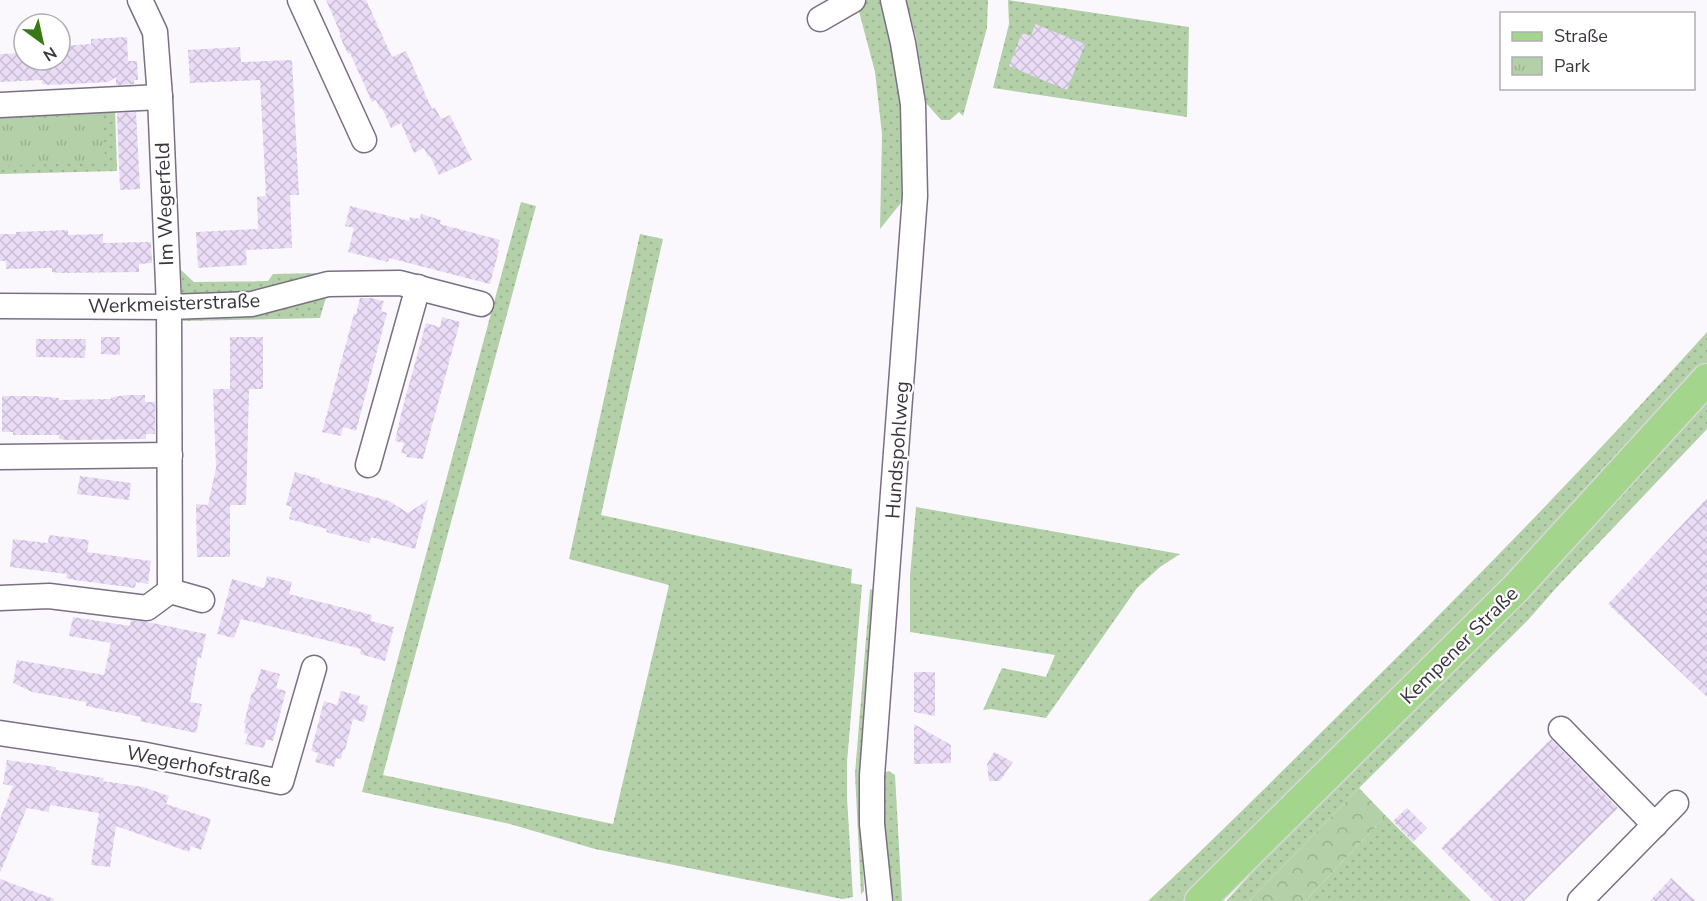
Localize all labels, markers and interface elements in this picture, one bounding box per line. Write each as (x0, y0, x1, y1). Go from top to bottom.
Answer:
north arrow (12, 12, 72, 72)
legend (1500, 12, 1695, 90)
text: Straße (1554, 24, 1608, 48)
text: N (39, 41, 61, 66)
text: Park (1554, 54, 1591, 78)
street label: Im Wegerfeld (149, 142, 180, 266)
street label: Werkmeisterstraße (87, 287, 261, 320)
street label: Hundspohlweg (879, 380, 916, 520)
street label: Kempener Straße (1394, 580, 1524, 710)
street label: Wegerhofstraße (124, 739, 274, 794)

